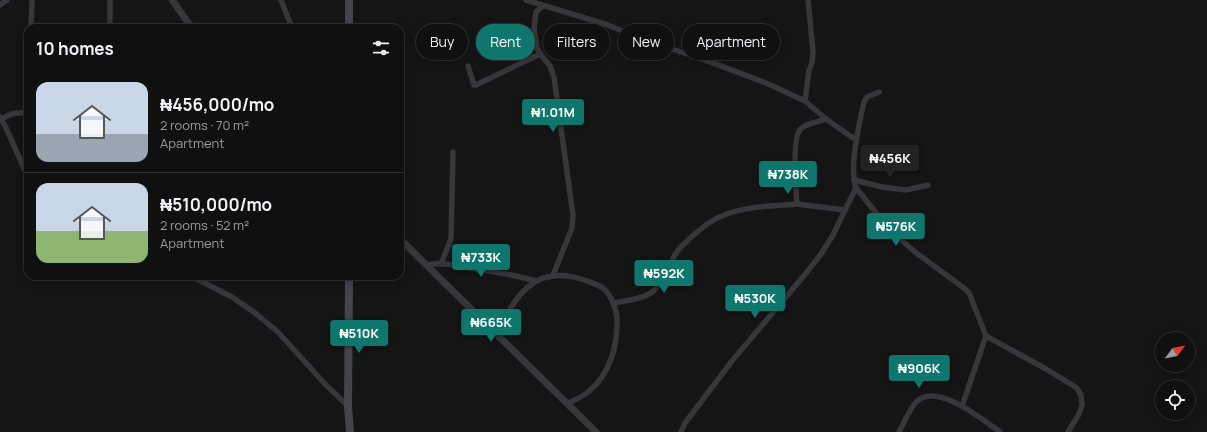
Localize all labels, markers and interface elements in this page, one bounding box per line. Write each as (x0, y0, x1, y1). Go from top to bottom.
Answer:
chip: Buy (416, 24, 468, 60)
chip: Rent (476, 24, 535, 60)
chip: Filters (543, 24, 610, 60)
chip: New (618, 24, 674, 60)
chip: Apartment (682, 24, 780, 60)
text: 10 homes (36, 37, 114, 60)
icon: filters (370, 37, 392, 59)
text: ₦456,000/mo (160, 93, 274, 116)
icon: home (68, 98, 116, 146)
pin: ₦1.01M (520, 99, 586, 133)
text: ₦1.01M (531, 103, 575, 121)
text: 2 rooms · 70 m² (160, 116, 249, 134)
text: Apartment (160, 134, 224, 152)
pin: ₦456K (862, 145, 918, 179)
text: ₦456K (869, 149, 911, 167)
pin: ₦738K (760, 161, 816, 195)
text: ₦738K (768, 165, 808, 183)
text: ₦510,000/mo (160, 193, 272, 216)
icon: home (68, 199, 116, 247)
pin: ₦576K (868, 213, 924, 247)
text: 2 rooms · 52 m² (160, 216, 249, 234)
text: ₦576K (876, 217, 916, 235)
text: Apartment (160, 234, 224, 252)
pin: ₦733K (453, 244, 509, 278)
text: ₦733K (461, 248, 501, 266)
pin: ₦592K (636, 260, 692, 294)
text: ₦592K (643, 264, 685, 282)
pin: ₦530K (727, 285, 783, 319)
text: ₦530K (734, 289, 776, 307)
pin: ₦665K (463, 309, 519, 343)
text: ₦665K (470, 313, 512, 331)
pin: ₦510K (331, 320, 387, 354)
text: ₦510K (339, 324, 379, 342)
north arrow (1155, 332, 1195, 372)
map controls (1155, 332, 1195, 420)
pin: ₦906K (891, 355, 947, 389)
text: ₦906K (898, 359, 940, 377)
button: locate (1155, 380, 1195, 420)

